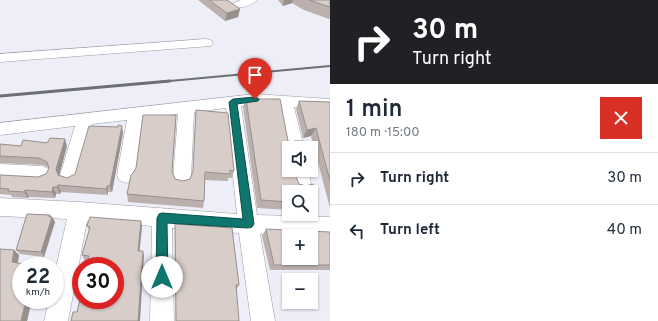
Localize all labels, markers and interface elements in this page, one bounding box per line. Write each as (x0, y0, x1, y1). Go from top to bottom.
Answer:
text: 30 m (412, 13, 478, 49)
icon: right (346, 16, 398, 68)
text: Turn right (412, 48, 492, 71)
pin (238, 58, 272, 99)
icon: arrive (244, 64, 266, 86)
text: 1 min (346, 95, 403, 125)
button: close (600, 97, 642, 139)
text: 180 m · 15:00 (346, 125, 420, 141)
map controls (282, 141, 318, 309)
button: sound (282, 141, 318, 177)
icon: right (346, 168, 368, 190)
text: Turn right (380, 169, 449, 188)
text: 30 m (607, 169, 642, 188)
button: search (282, 185, 318, 221)
icon: left (346, 220, 368, 242)
text: Turn left (380, 221, 440, 240)
text: 40 m (607, 221, 642, 240)
button: + (282, 229, 318, 265)
position arrow (141, 256, 183, 298)
speed limit sign: 30 (72, 257, 124, 309)
text: 22 (26, 265, 50, 291)
button: − (282, 273, 318, 309)
text: km/h (26, 286, 50, 299)

